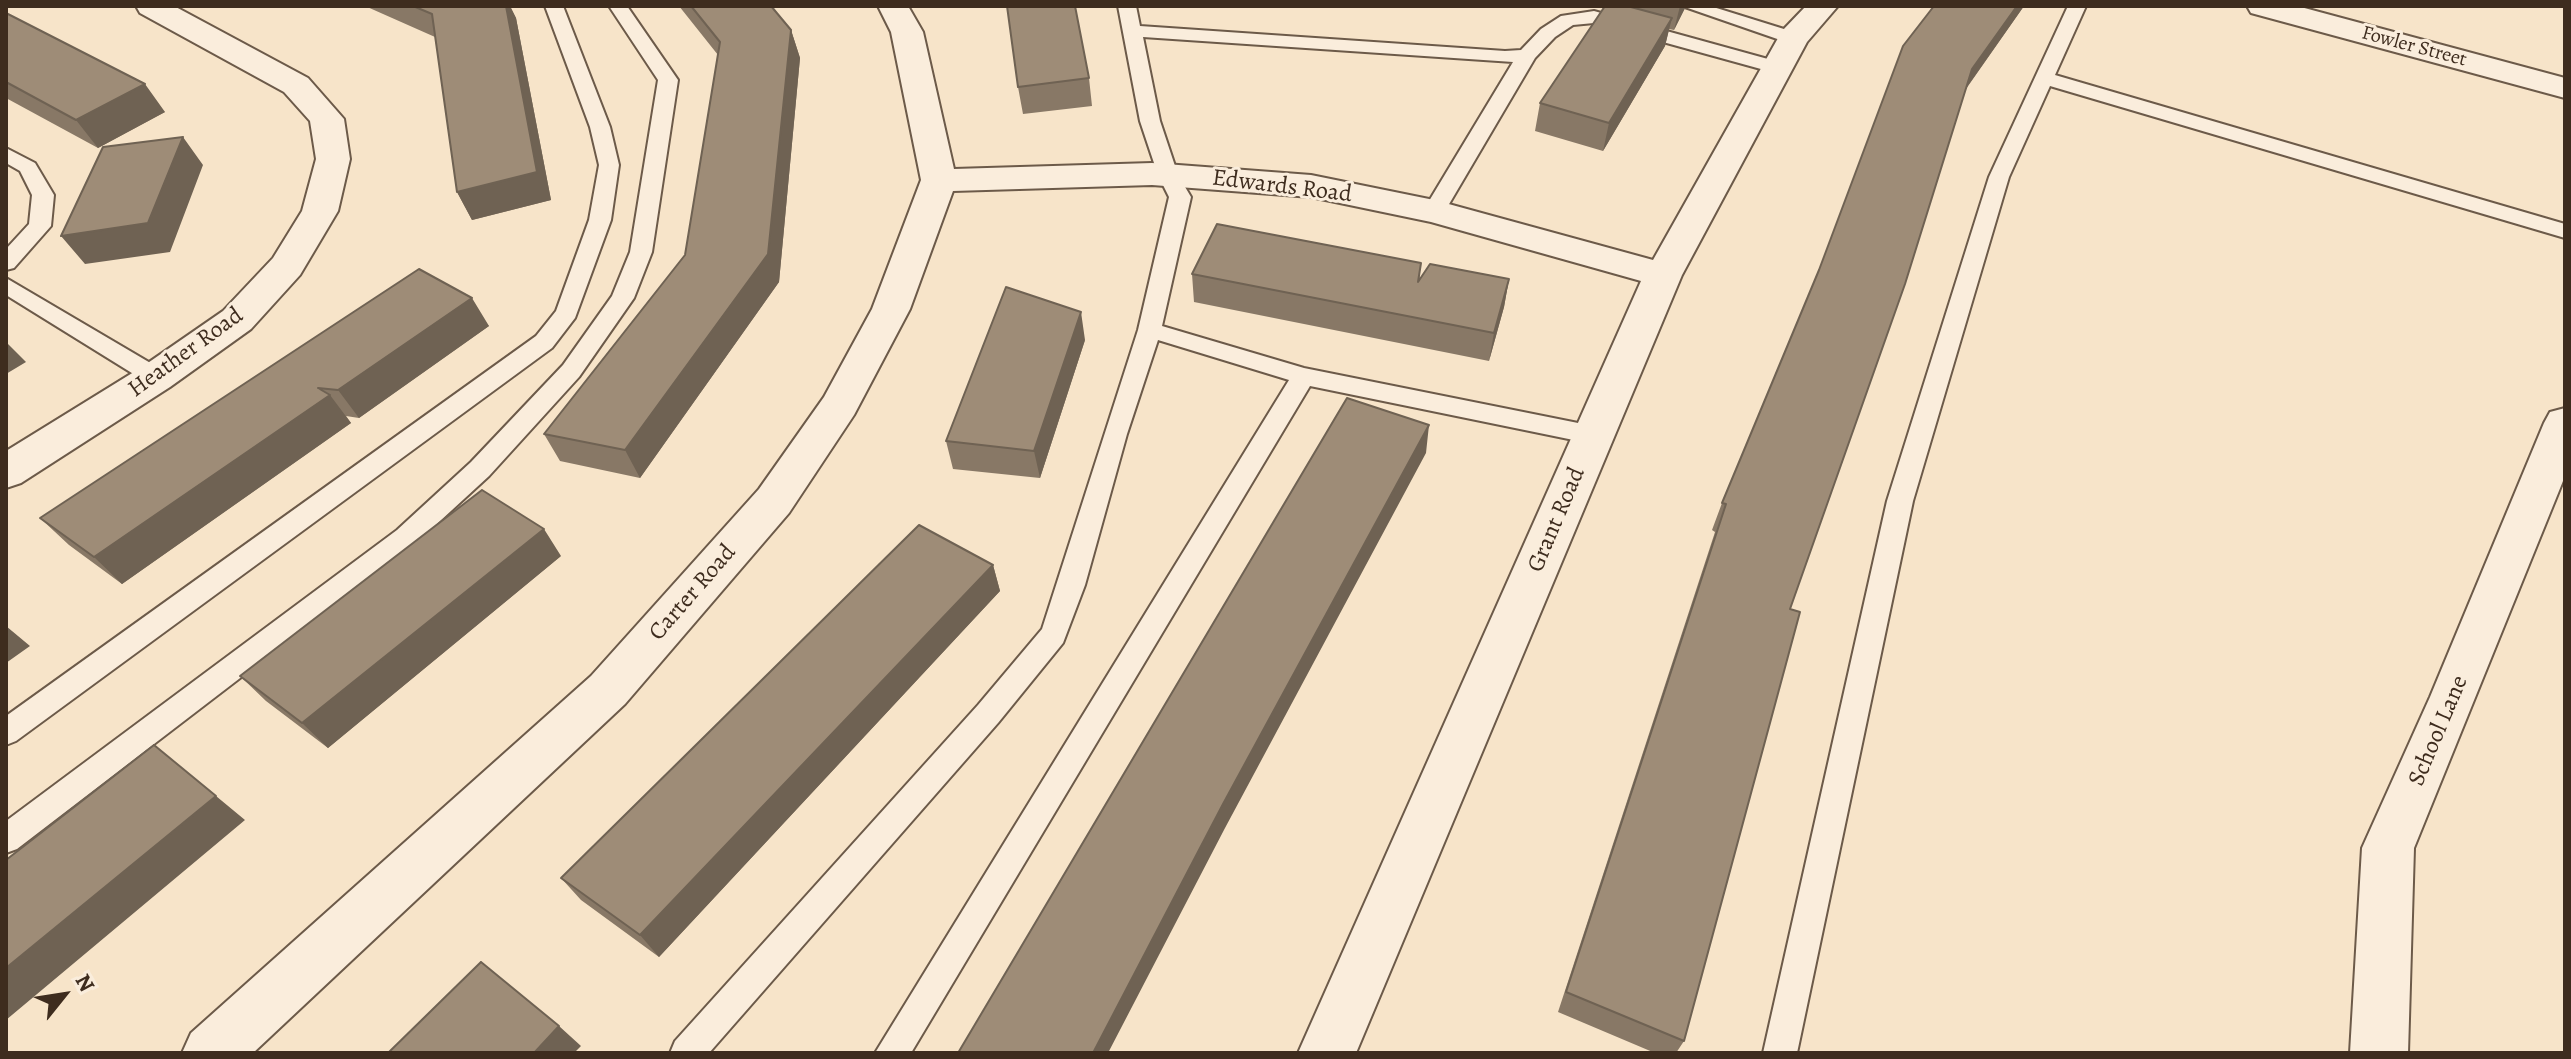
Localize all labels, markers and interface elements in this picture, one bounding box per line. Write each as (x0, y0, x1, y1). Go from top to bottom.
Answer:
street label: Fowler Street (2359, 21, 2469, 73)
street label: Edwards Road (1211, 164, 1353, 210)
street label: Heather Road (123, 302, 249, 404)
street label: Grant Road (1522, 463, 1592, 577)
street label: Carter Road (643, 539, 743, 647)
street label: School Lane (2403, 672, 2475, 790)
north arrow (24, 955, 104, 1035)
text: N (68, 969, 102, 997)

